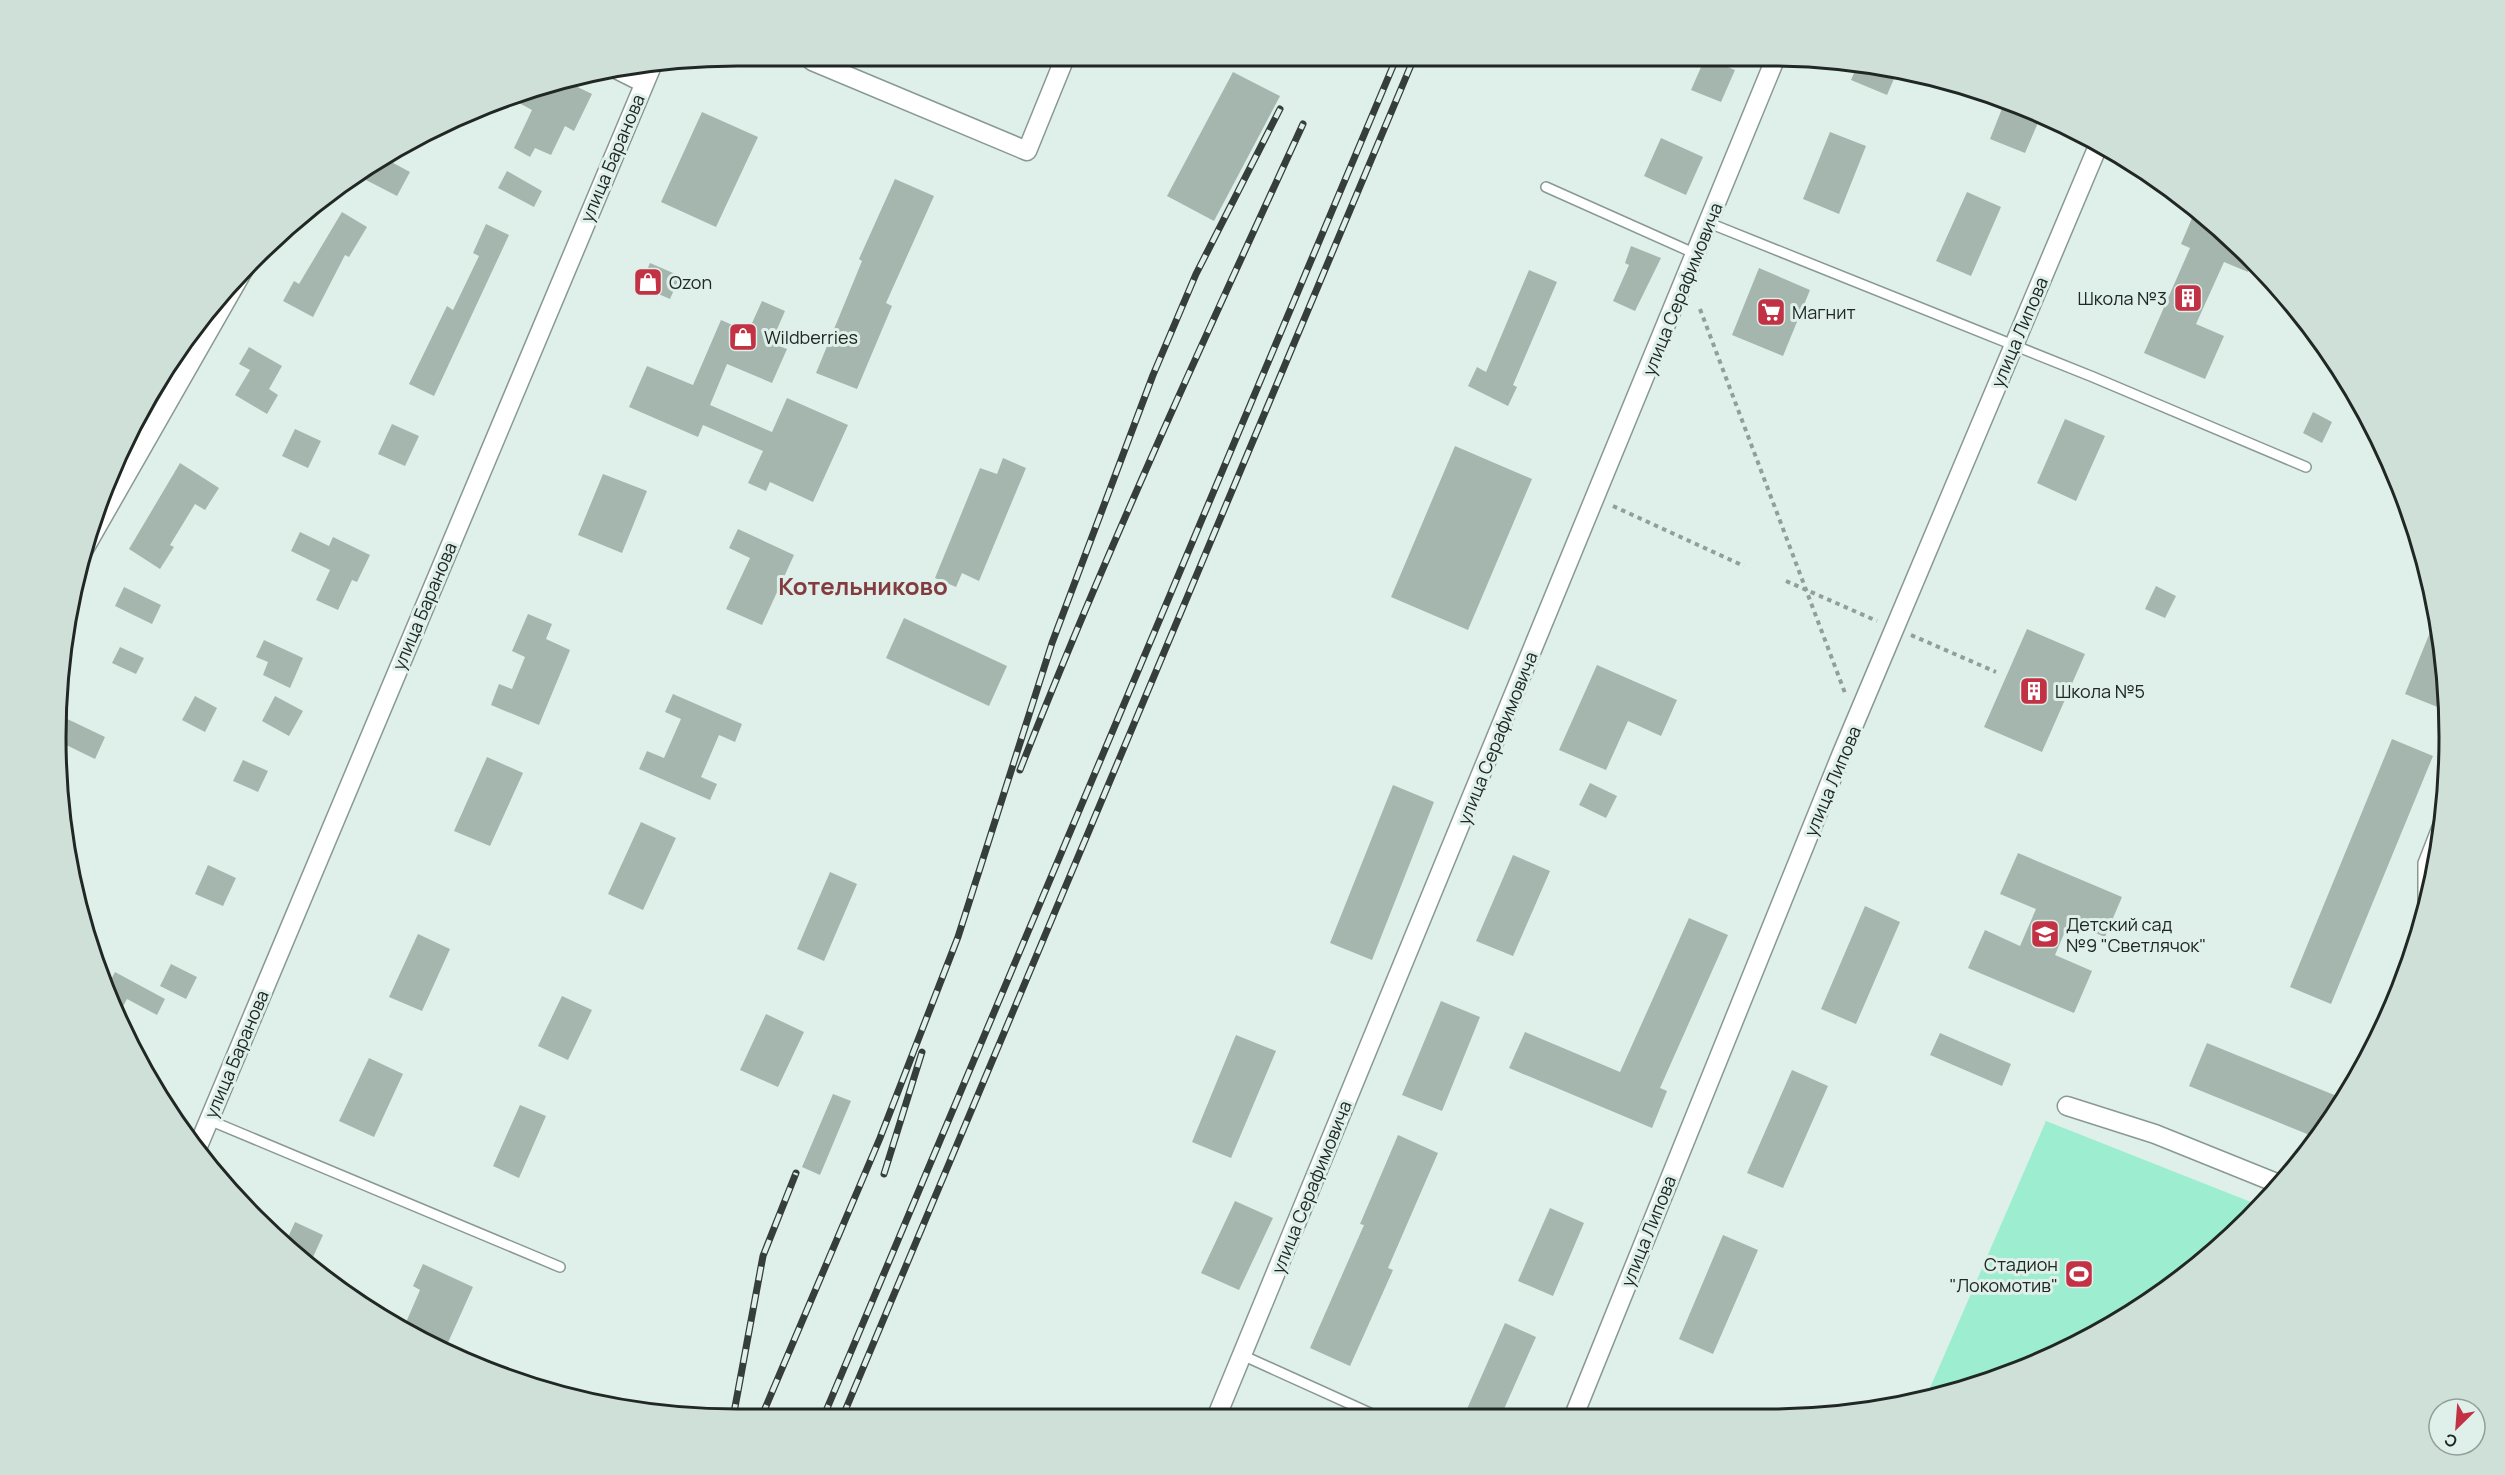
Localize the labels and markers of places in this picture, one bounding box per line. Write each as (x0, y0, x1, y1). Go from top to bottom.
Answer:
shop icon: Ozon (632, 266, 664, 298)
place label: Ozon (669, 270, 712, 294)
building icon: Школа №3 (2172, 282, 2204, 314)
place label: Школа №3 (2077, 286, 2167, 310)
supermarket icon: Магнит (1755, 296, 1787, 328)
place label: Магнит (1792, 300, 1856, 324)
shop icon: Wildberries (727, 321, 759, 353)
place label: Wildberries (764, 325, 858, 349)
building icon: Школа №5 (2018, 675, 2050, 707)
place label: Школа №5 (2055, 679, 2145, 703)
place label: Детский сад №9 "Светлячок" (2066, 912, 2206, 957)
school or university icon: Детский сад №9 "Светлячок" (2029, 918, 2061, 950)
place label: Стадион "Локомотив" (1949, 1252, 2058, 1297)
sports icon: Стадион "Локомотив" (2063, 1258, 2095, 1290)

